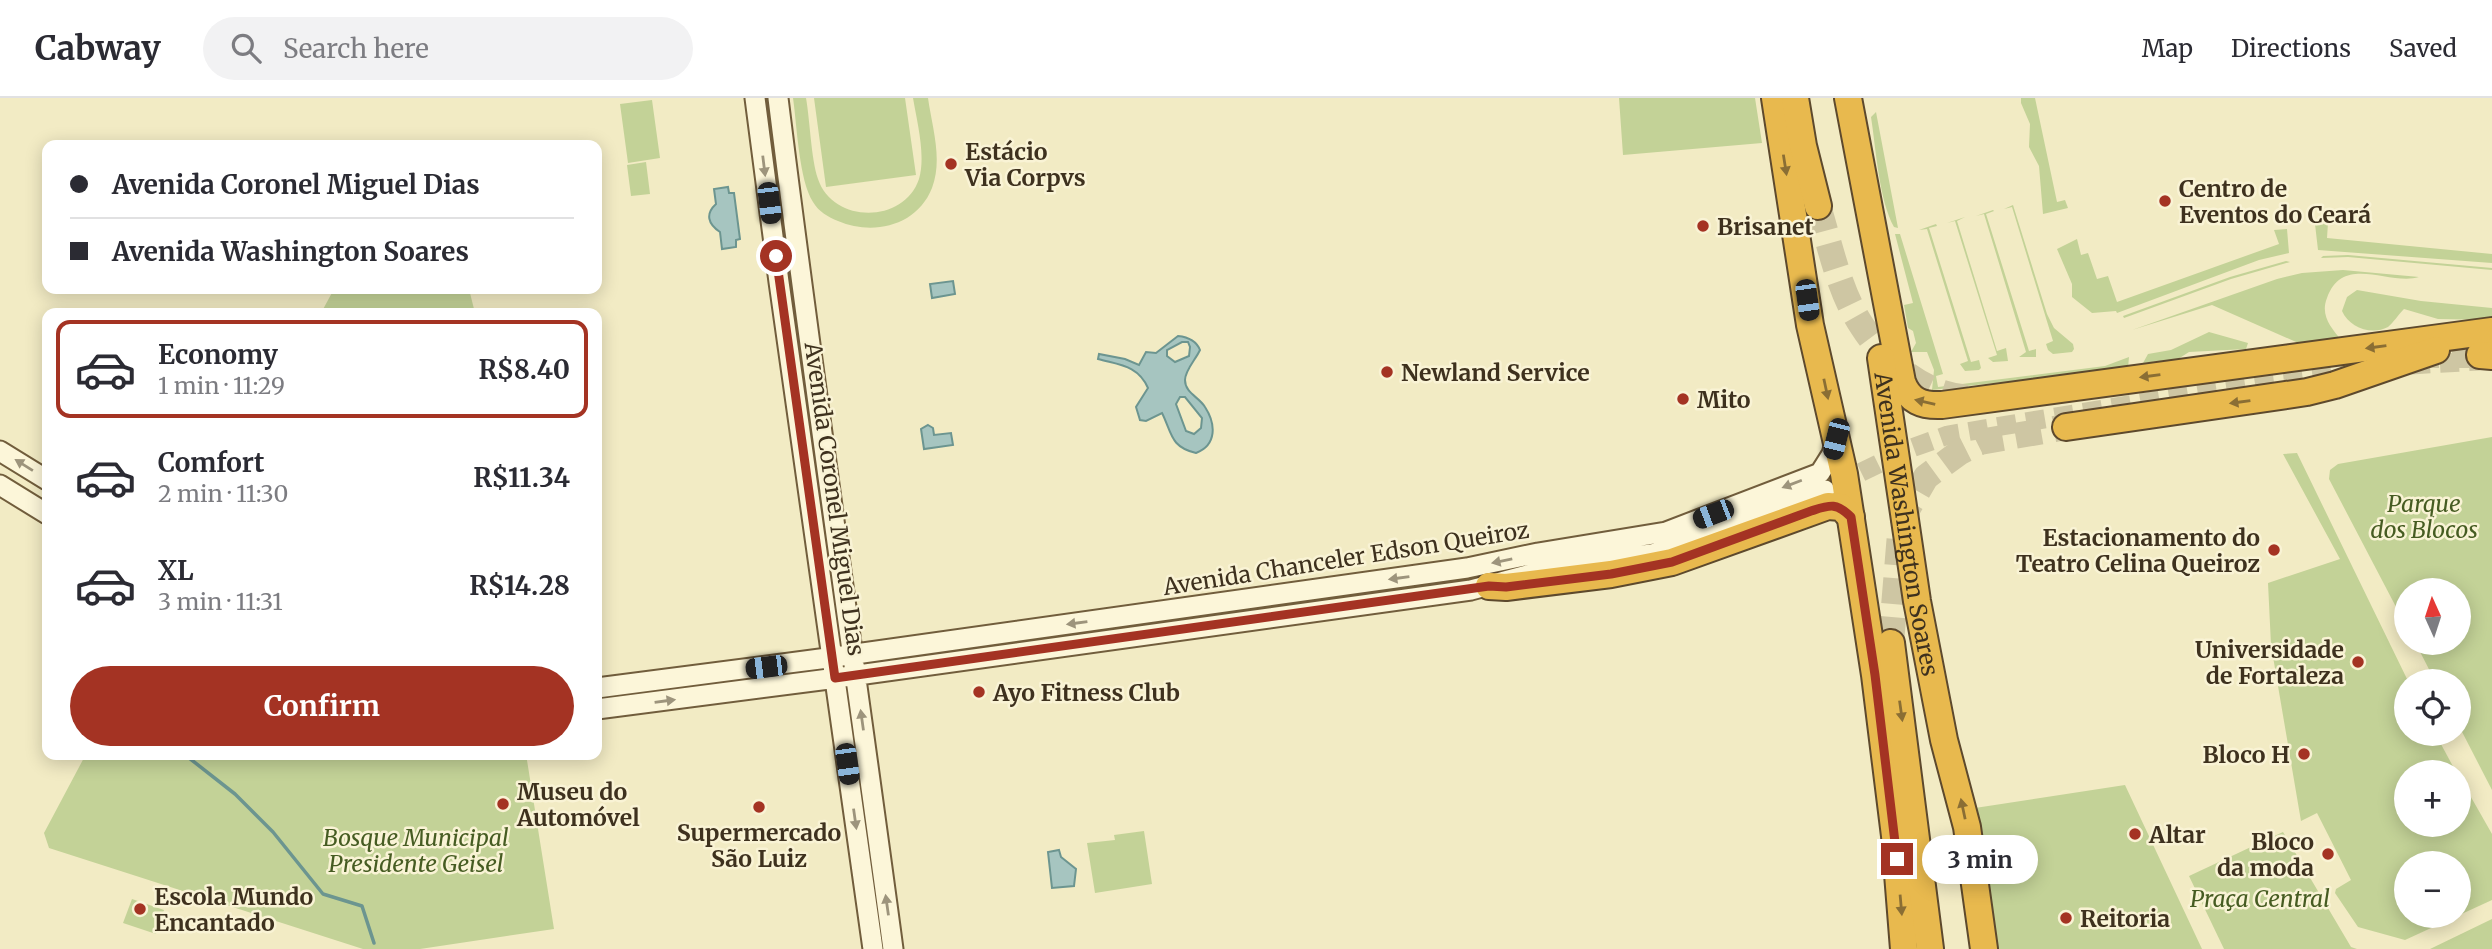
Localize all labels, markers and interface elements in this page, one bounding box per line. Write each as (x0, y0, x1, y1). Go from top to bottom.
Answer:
search box (203, 17, 693, 80)
text: Cabway (35, 28, 161, 69)
icon: search (227, 29, 265, 67)
text: Search here (283, 32, 429, 65)
text: Map (2142, 33, 2193, 64)
text: Directions (2231, 33, 2351, 64)
text: Saved (2389, 33, 2457, 64)
place label: Estácio Via Corpvs (964, 137, 1086, 192)
one-way arrow (759, 155, 770, 177)
one-way arrow (1780, 155, 1791, 177)
marker: Estácio Via Corpvs (943, 156, 959, 172)
text: Avenida Coronel Miguel Dias (112, 168, 480, 201)
place label: Centro de Eventos do Ceará (2179, 174, 2371, 229)
car (757, 181, 782, 225)
marker: Centro de Eventos do Ceará (2157, 193, 2173, 209)
place label: Brisanet (1717, 212, 1814, 241)
marker: Brisanet (1695, 218, 1711, 234)
text: Avenida Washington Soares (112, 235, 469, 268)
route start (760, 240, 792, 272)
car (1794, 278, 1821, 322)
icon: car (74, 338, 137, 401)
text: Economy (158, 338, 278, 371)
street label: Avenida Coronel Miguel Dias (798, 339, 871, 658)
one-way arrow (2365, 341, 2387, 352)
text: R$8.40 (478, 353, 570, 386)
place label: Newland Service (1401, 358, 1590, 387)
marker: Newland Service (1379, 364, 1395, 380)
street label: Avenida Washington Soares (1869, 369, 1946, 678)
text: 1 min · 11:29 (158, 371, 285, 400)
one-way arrow (2139, 371, 2161, 382)
one-way arrow (1820, 378, 1831, 400)
place label: Mito (1697, 385, 1751, 414)
marker: Mito (1675, 391, 1691, 407)
one-way arrow (2229, 396, 2251, 407)
one-way arrow (1914, 397, 1936, 408)
car (1821, 416, 1852, 462)
icon: car (74, 446, 137, 509)
text: Comfort (158, 446, 264, 479)
one-way arrow (14, 459, 33, 472)
text: R$11.34 (473, 461, 570, 494)
text: 2 min · 11:30 (158, 479, 288, 508)
one-way arrow (1782, 479, 1803, 490)
park label: Parque dos Blocos (2370, 489, 2478, 544)
car (1690, 497, 1737, 531)
street label: Avenida Chanceler Edson Queiroz (1160, 515, 1531, 601)
place label: Estacionamento do Teatro Celina Queiroz (2016, 523, 2260, 578)
marker: Estacionamento do Teatro Celina Queiroz (2266, 542, 2282, 558)
icon: car (74, 554, 137, 617)
text: XL (158, 554, 194, 587)
one-way arrow (1491, 555, 1513, 566)
text: R$14.28 (469, 569, 570, 602)
one-way arrow (1388, 573, 1410, 584)
north arrow (2394, 578, 2471, 654)
map controls (2394, 578, 2471, 928)
text: 3 min · 11:31 (158, 587, 283, 616)
one-way arrow (1066, 618, 1088, 629)
place label: Universidade de Fortaleza (2195, 635, 2344, 690)
car (744, 654, 789, 680)
marker: Universidade de Fortaleza (2350, 654, 2366, 670)
button: Confirm (70, 666, 574, 746)
button: locate (2394, 669, 2471, 746)
place label: Ayo Fitness Club (992, 678, 1180, 707)
marker: Ayo Fitness Club (971, 684, 987, 700)
one-way arrow (654, 696, 676, 707)
one-way arrow (1895, 700, 1906, 722)
one-way arrow (857, 709, 868, 731)
place label: Bloco H (2203, 740, 2290, 769)
car (834, 742, 861, 786)
marker: Bloco H (2296, 746, 2312, 762)
button: + (2394, 760, 2471, 837)
place label: Museu do Automóvel (516, 777, 640, 832)
marker: Museu do Automóvel (495, 796, 511, 812)
one-way arrow (1957, 798, 1968, 820)
marker: Supermercado São Luiz (751, 799, 767, 815)
one-way arrow (849, 808, 860, 830)
place label: Supermercado São Luiz (677, 818, 842, 873)
place label: Altar (2148, 820, 2206, 849)
park label: Bosque Municipal Presidente Geisel (323, 823, 509, 878)
marker: Altar (2127, 826, 2143, 842)
place label: Bloco da moda (2217, 827, 2314, 882)
callout: 3 min (1922, 834, 2037, 884)
route end (1881, 843, 1913, 875)
text: 3 min (1947, 845, 2013, 874)
marker: Bloco da moda (2320, 846, 2336, 862)
button: − (2394, 851, 2471, 928)
place label: Escola Mundo Encantado (154, 882, 313, 937)
park label: Praça Central (2190, 884, 2330, 913)
one-way arrow (882, 894, 893, 916)
one-way arrow (1896, 894, 1907, 916)
marker: Escola Mundo Encantado (132, 901, 148, 917)
place label: Reitoria (2080, 904, 2170, 933)
marker: Reitoria (2058, 910, 2074, 926)

